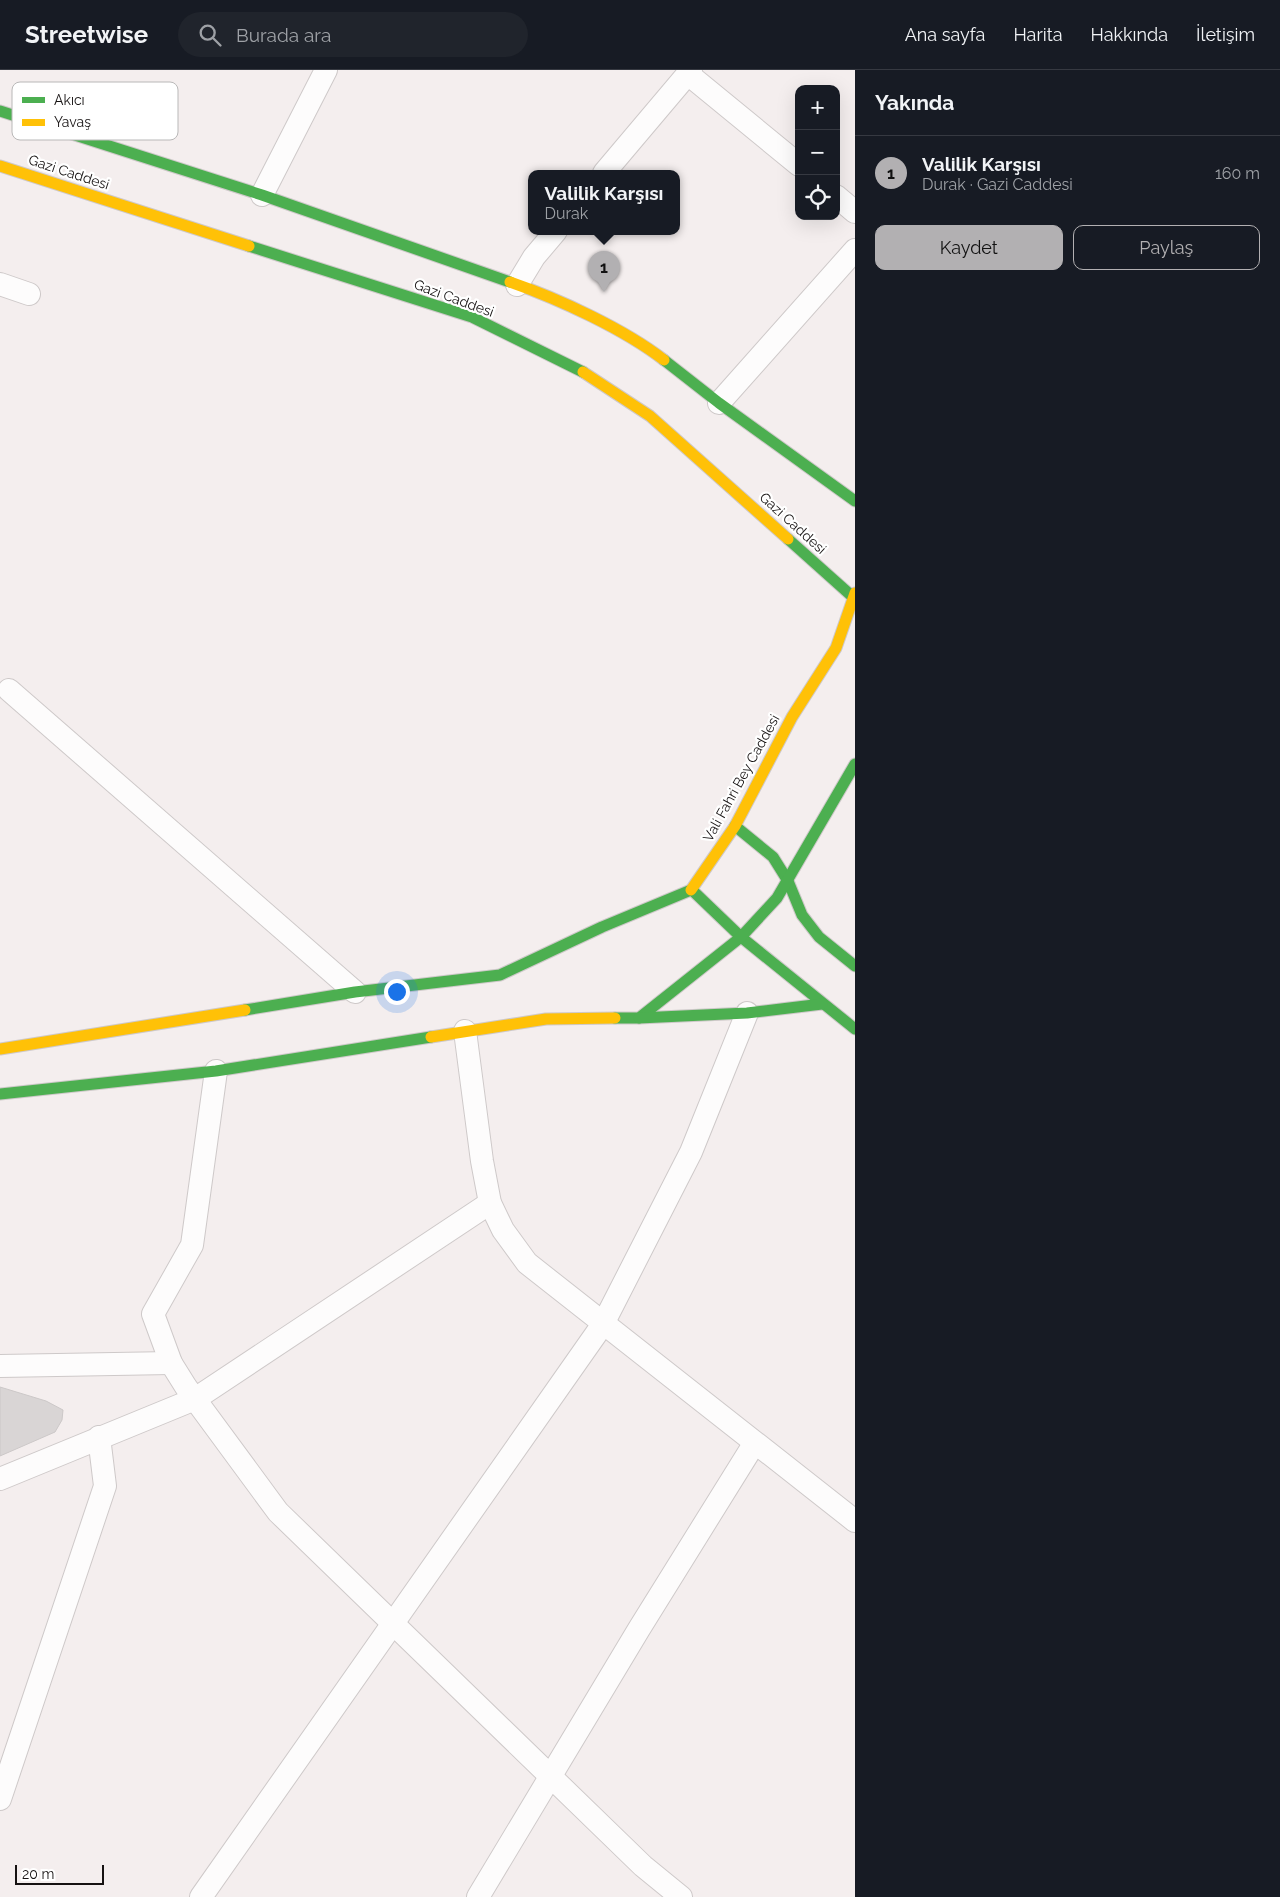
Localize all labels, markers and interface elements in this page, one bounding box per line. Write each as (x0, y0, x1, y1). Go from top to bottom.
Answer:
search box (178, 12, 528, 57)
text: Streetwise (25, 20, 148, 49)
icon: search (196, 21, 224, 49)
text: Burada ara (236, 24, 331, 46)
text: Ana sayfa (905, 24, 985, 45)
text: Harita (1013, 24, 1063, 45)
text: Hakkında (1091, 24, 1168, 45)
text: İletişim (1196, 24, 1255, 45)
legend (12, 82, 178, 140)
map controls (795, 85, 840, 220)
button: + (795, 85, 840, 130)
text: Yakında (875, 90, 954, 115)
text: Akıcı (54, 92, 85, 108)
text: Yavaş (54, 114, 91, 130)
button: − (795, 130, 840, 175)
street label: Gazi Caddesi (27, 151, 111, 193)
text: Valilik Karşısı (922, 153, 1041, 175)
text: 1 (887, 164, 895, 183)
text: 160 m (1215, 164, 1260, 183)
popup (528, 170, 680, 235)
button: locate (795, 175, 840, 220)
text: Durak · Gazi Caddesi (922, 175, 1073, 194)
text: Valilik Karşısı (545, 182, 663, 204)
text: Durak (545, 204, 588, 223)
button: Kaydet (875, 225, 1063, 270)
button: Paylaş (1073, 225, 1260, 270)
pin: 1 (588, 251, 620, 292)
street label: Gazi Caddesi (412, 276, 496, 320)
street label: Gazi Caddesi (756, 489, 830, 557)
street label: Vali Fahri Bey Caddesi (700, 712, 782, 844)
your location (384, 979, 410, 1005)
scale bar (15, 1862, 104, 1885)
text: 20 m (22, 1866, 54, 1882)

